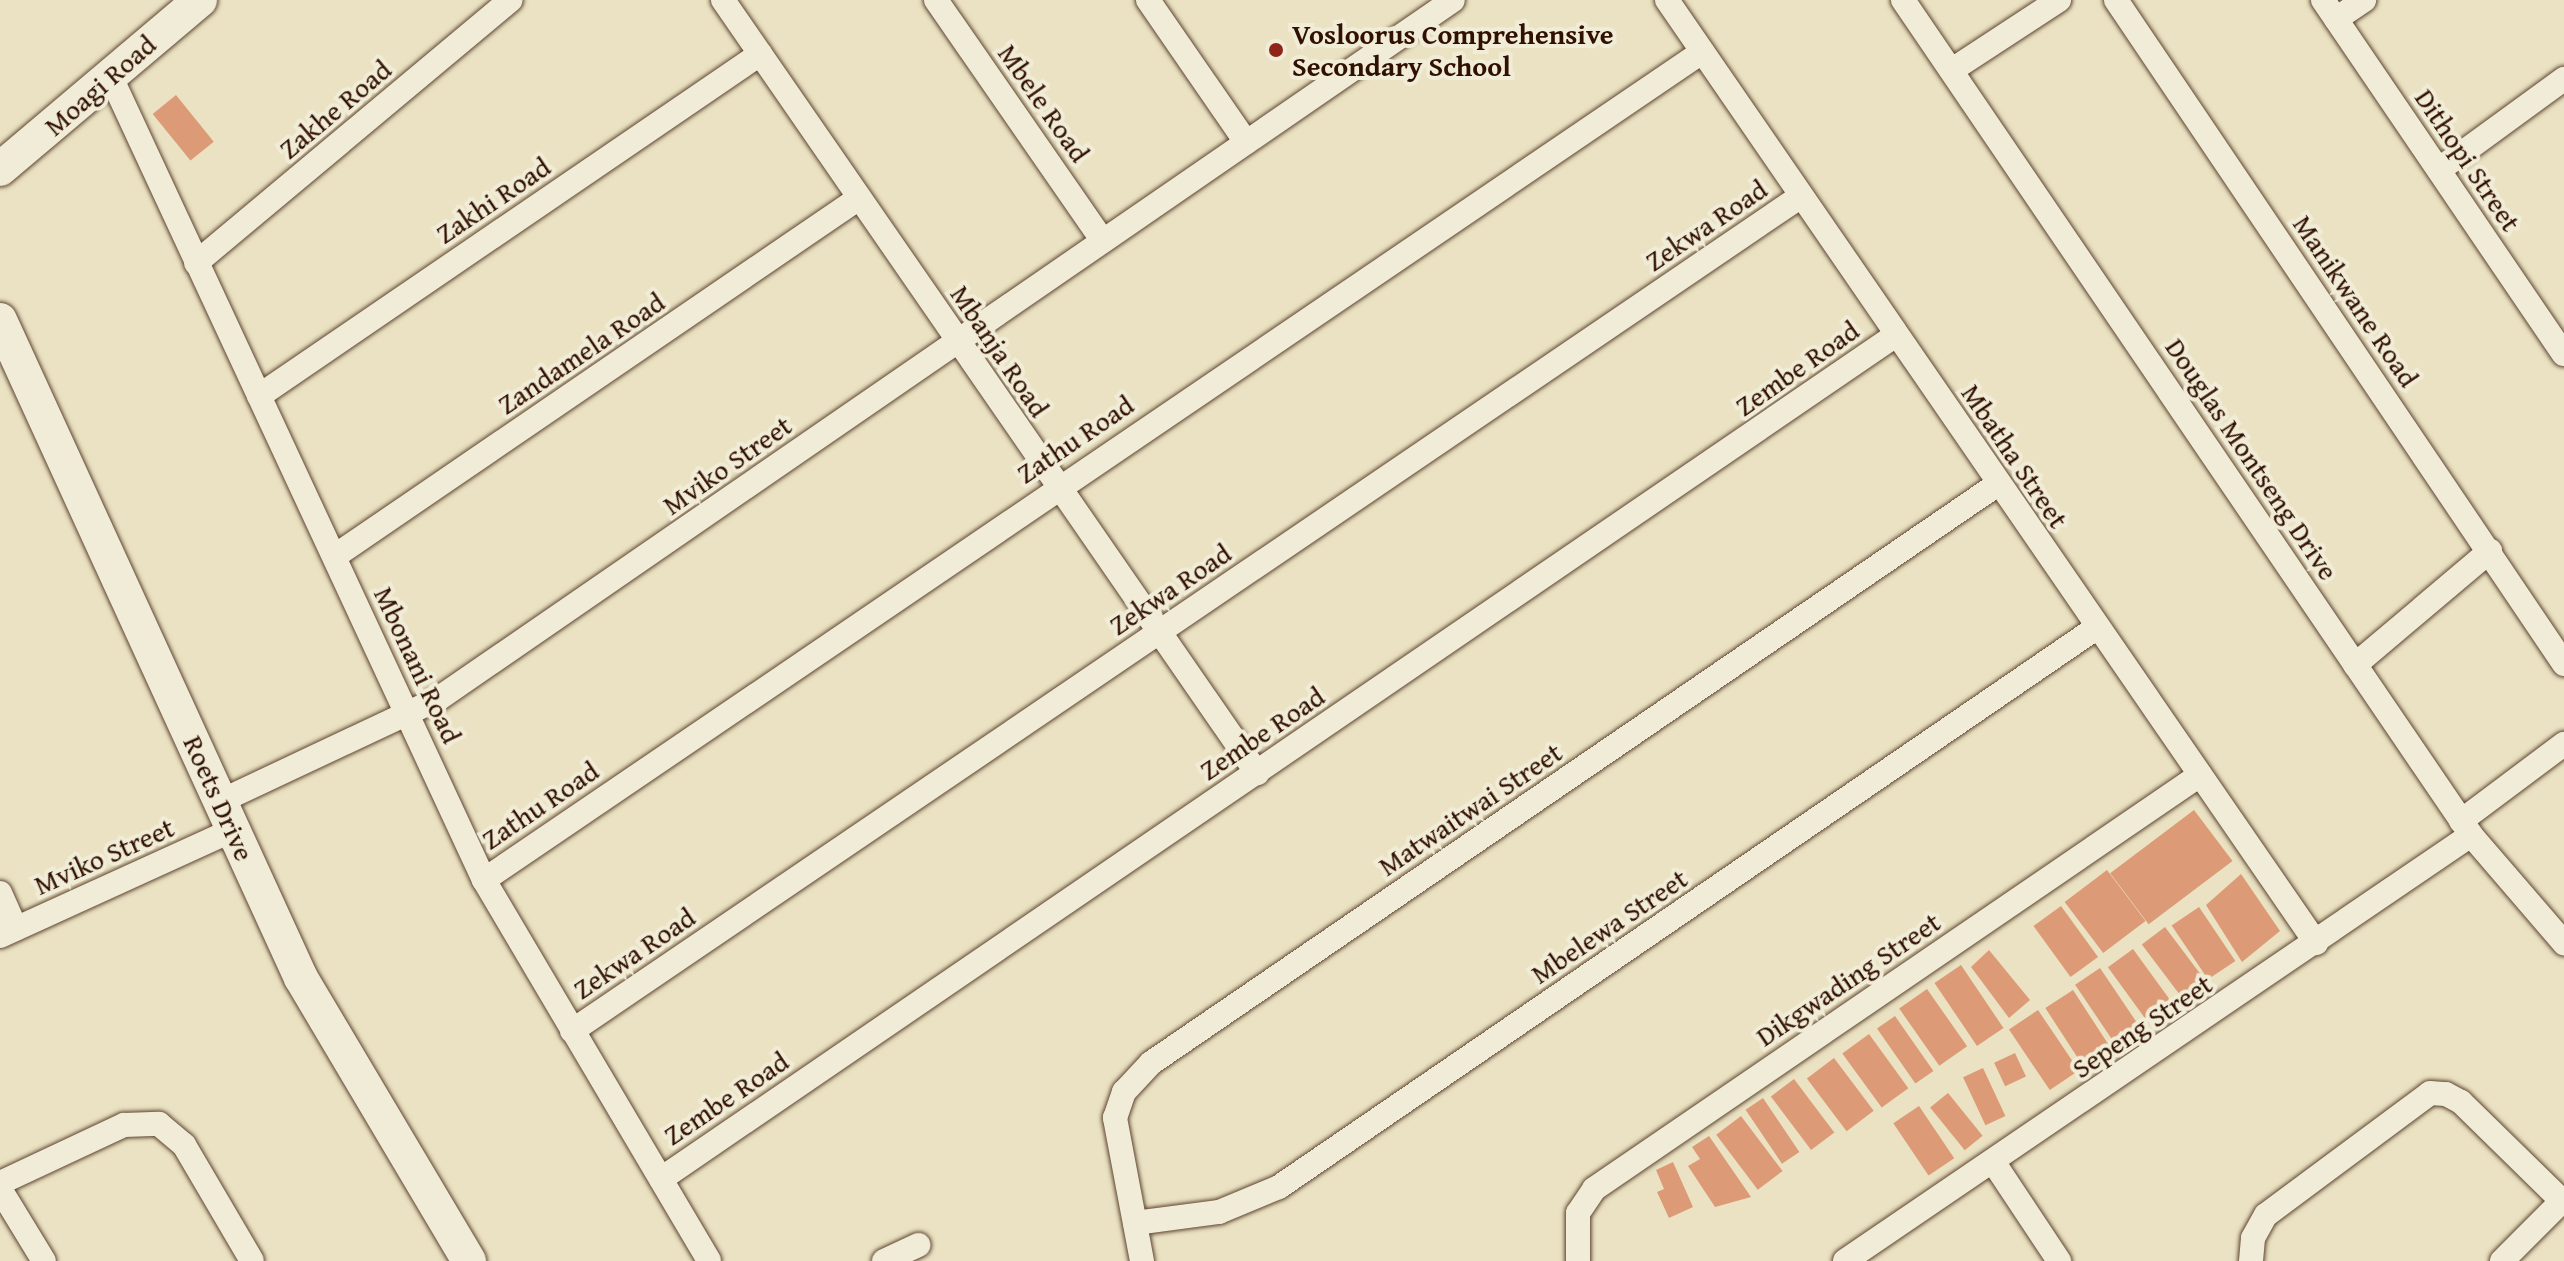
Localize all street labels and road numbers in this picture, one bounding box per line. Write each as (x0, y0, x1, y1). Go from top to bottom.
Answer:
street label: Moagi Road (37, 27, 163, 143)
street label: Mbele Road (991, 38, 1097, 168)
street label: Zakhe Road (272, 52, 398, 166)
street label: Dithopi Street (2408, 82, 2528, 238)
street label: Zakhi Road (429, 150, 557, 250)
street label: Zekwa Road (1639, 172, 1773, 278)
street label: Manikwane Road (2286, 209, 2426, 393)
street label: Mbanja Road (944, 279, 1056, 423)
street label: Zandamela Road (491, 285, 671, 421)
street label: Zembe Road (1729, 313, 1865, 423)
street label: Douglas Montseng Drive (2159, 332, 2345, 586)
street label: Mbatha Street (1955, 378, 2075, 534)
street label: Zathu Road (1010, 388, 1140, 490)
street label: Mviko Street (656, 408, 798, 522)
street label: Zekwa Road (1103, 536, 1237, 642)
street label: Mbonani Road (367, 581, 469, 749)
street label: Zembe Road (1193, 679, 1331, 787)
street label: Roets Drive (176, 730, 262, 866)
street label: Matwaitwai Street (1372, 735, 1568, 883)
street label: Zathu Road (475, 754, 605, 856)
street label: Mviko Street (29, 810, 179, 902)
street label: Mbelewa Street (1524, 861, 1694, 991)
street label: Zekwa Road (567, 900, 701, 1006)
street label: Dikgwading Street (1749, 905, 1947, 1053)
street label: Sepeng Street (2066, 967, 2218, 1085)
street label: Zembe Road (657, 1044, 795, 1152)

